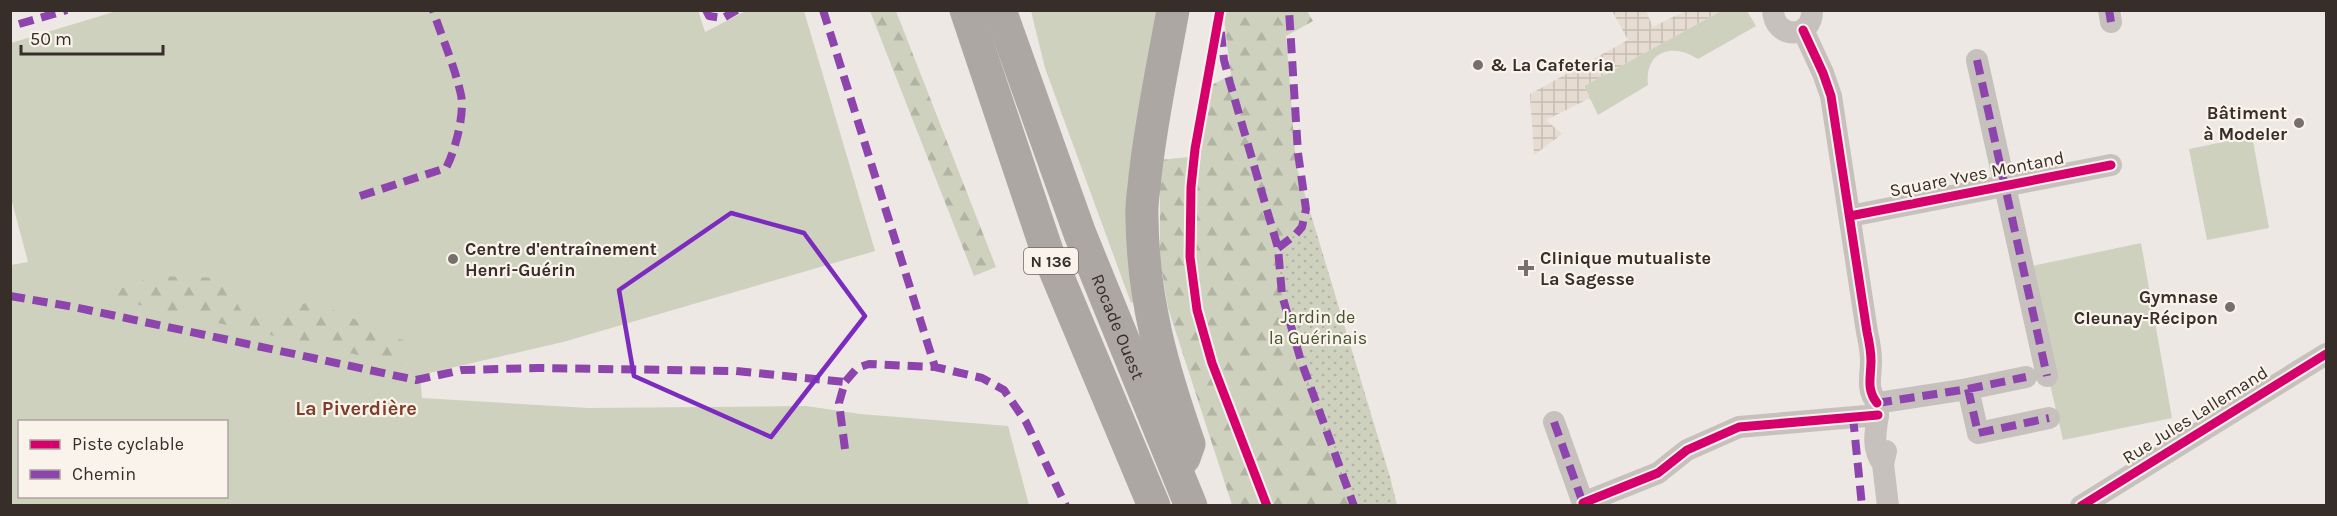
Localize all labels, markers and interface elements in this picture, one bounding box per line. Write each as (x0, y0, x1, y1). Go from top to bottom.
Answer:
scale bar (21, 18, 164, 56)
text: 50 m (30, 28, 72, 50)
place label: & La Cafeteria (1490, 54, 1614, 76)
marker: & La Cafeteria (1471, 58, 1485, 72)
place label: Bâtiment à Modeler (2203, 102, 2287, 145)
marker: Bâtiment à Modeler (2292, 116, 2306, 130)
street label: Square Yves Montand (1888, 146, 2066, 202)
place label: Centre d'entraînement Henri-Guérin (465, 238, 657, 281)
place label: Clinique mutualiste La Sagesse (1540, 247, 1711, 290)
road number: N 136 (1024, 248, 1078, 274)
marker: Centre d'entraînement Henri-Guérin (446, 252, 460, 266)
marker: Clinique mutualiste La Sagesse (1517, 259, 1535, 277)
street label: Rocade Ouest (1086, 271, 1149, 383)
place label: Gymnase Cleunay-Récipon (2074, 286, 2218, 329)
marker: Gymnase Cleunay-Récipon (2223, 300, 2237, 314)
park label: Jardin de la Guérinais (1269, 306, 1367, 349)
street label: Rue Jules Lallemand (2118, 361, 2272, 469)
district label: La Piverdière (295, 397, 417, 420)
legend (18, 420, 228, 498)
text: Piste cyclable (72, 433, 184, 455)
text: Chemin (72, 463, 136, 485)

